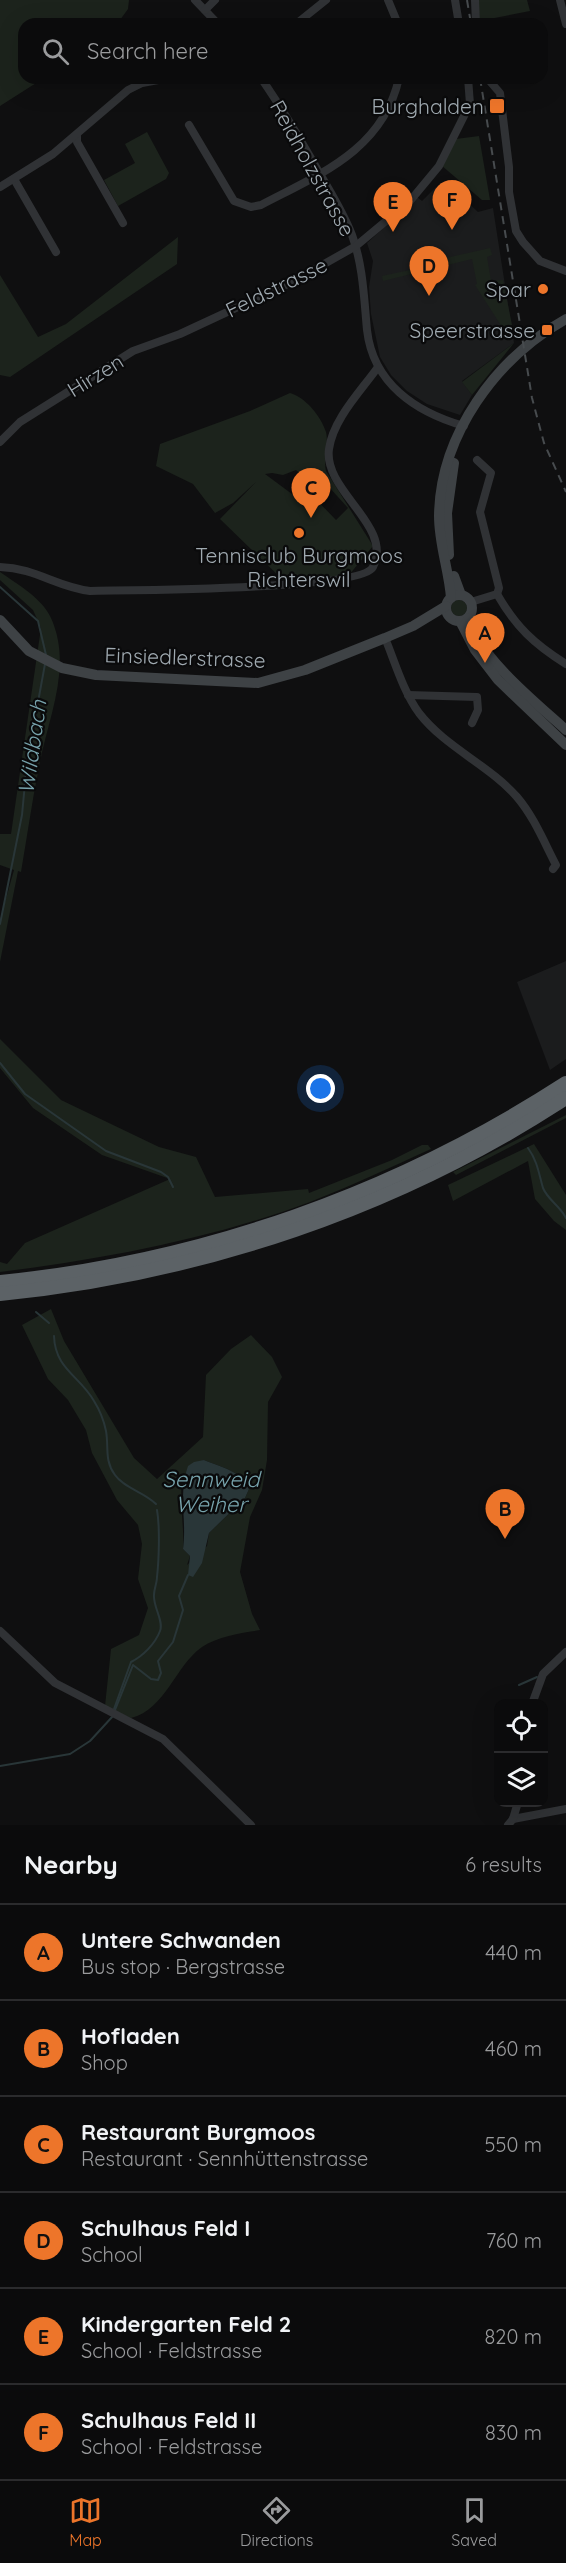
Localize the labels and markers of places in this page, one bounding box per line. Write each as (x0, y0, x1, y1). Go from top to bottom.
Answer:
place label: Burghalden (372, 93, 484, 119)
marker: Burghalden (488, 97, 506, 115)
pin: F (432, 180, 472, 230)
pin: E (374, 182, 412, 232)
pin: D (410, 246, 448, 296)
place label: Spar (486, 276, 531, 302)
marker: Spar (536, 282, 550, 296)
place label: Speerstrasse (410, 317, 535, 343)
marker: Speerstrasse (540, 323, 554, 337)
pin: C (292, 468, 330, 518)
marker: Tennisclub Burgmoos Richterswil (292, 526, 306, 540)
place label: Tennisclub Burgmoos Richterswil (195, 542, 403, 592)
pin: A (466, 614, 504, 663)
pin: B (486, 1490, 524, 1539)

